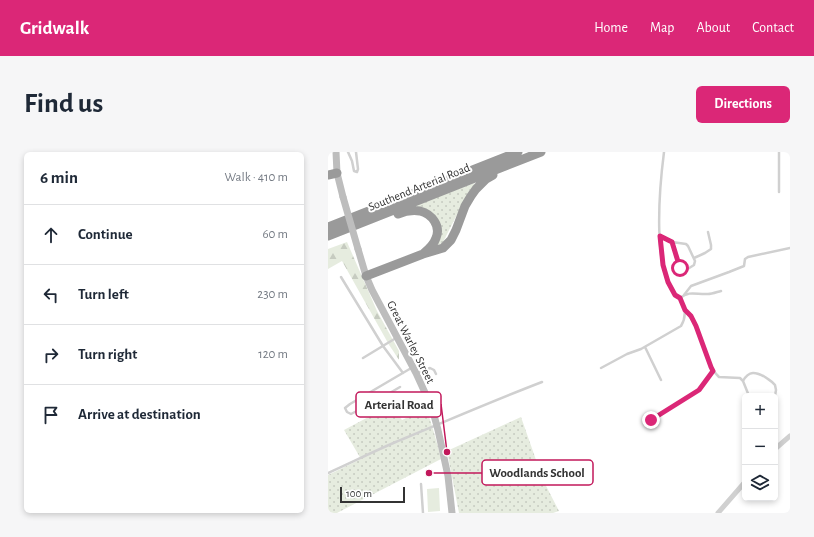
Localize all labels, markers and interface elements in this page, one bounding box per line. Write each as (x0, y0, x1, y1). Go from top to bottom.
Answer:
text: Gridwalk (20, 19, 89, 38)
text: Home (594, 21, 628, 35)
text: Map (650, 21, 674, 35)
text: About (696, 21, 730, 35)
text: Contact (752, 21, 794, 35)
button: Directions (696, 86, 790, 123)
text: Find us (24, 90, 103, 118)
street label: Southend Arterial Road (366, 161, 472, 213)
text: 6 min (40, 169, 78, 186)
text: Walk · 410 m (225, 171, 288, 184)
icon: ahead (40, 224, 62, 246)
text: Continue (78, 227, 133, 242)
text: 60 m (262, 228, 288, 241)
route start (671, 259, 689, 277)
icon: left (40, 284, 62, 306)
text: Turn left (78, 287, 129, 302)
text: 230 m (257, 288, 288, 301)
street label: Great Warley Street (384, 299, 437, 386)
icon: right (40, 344, 62, 366)
text: Turn right (78, 347, 137, 362)
text: 120 m (258, 348, 288, 361)
callout: Arterial Road (356, 392, 441, 417)
map controls (742, 393, 778, 501)
button: + (742, 393, 778, 429)
text: Arterial Road (364, 399, 434, 412)
icon: arrive (40, 404, 62, 426)
text: Arrive at destination (78, 407, 201, 422)
route end (642, 411, 660, 429)
button: − (742, 429, 778, 465)
callout: Woodlands School (482, 460, 593, 485)
button: layers (742, 465, 778, 501)
text: Woodlands School (489, 467, 585, 480)
scale bar (340, 485, 405, 504)
text: 100 m (346, 488, 372, 499)

